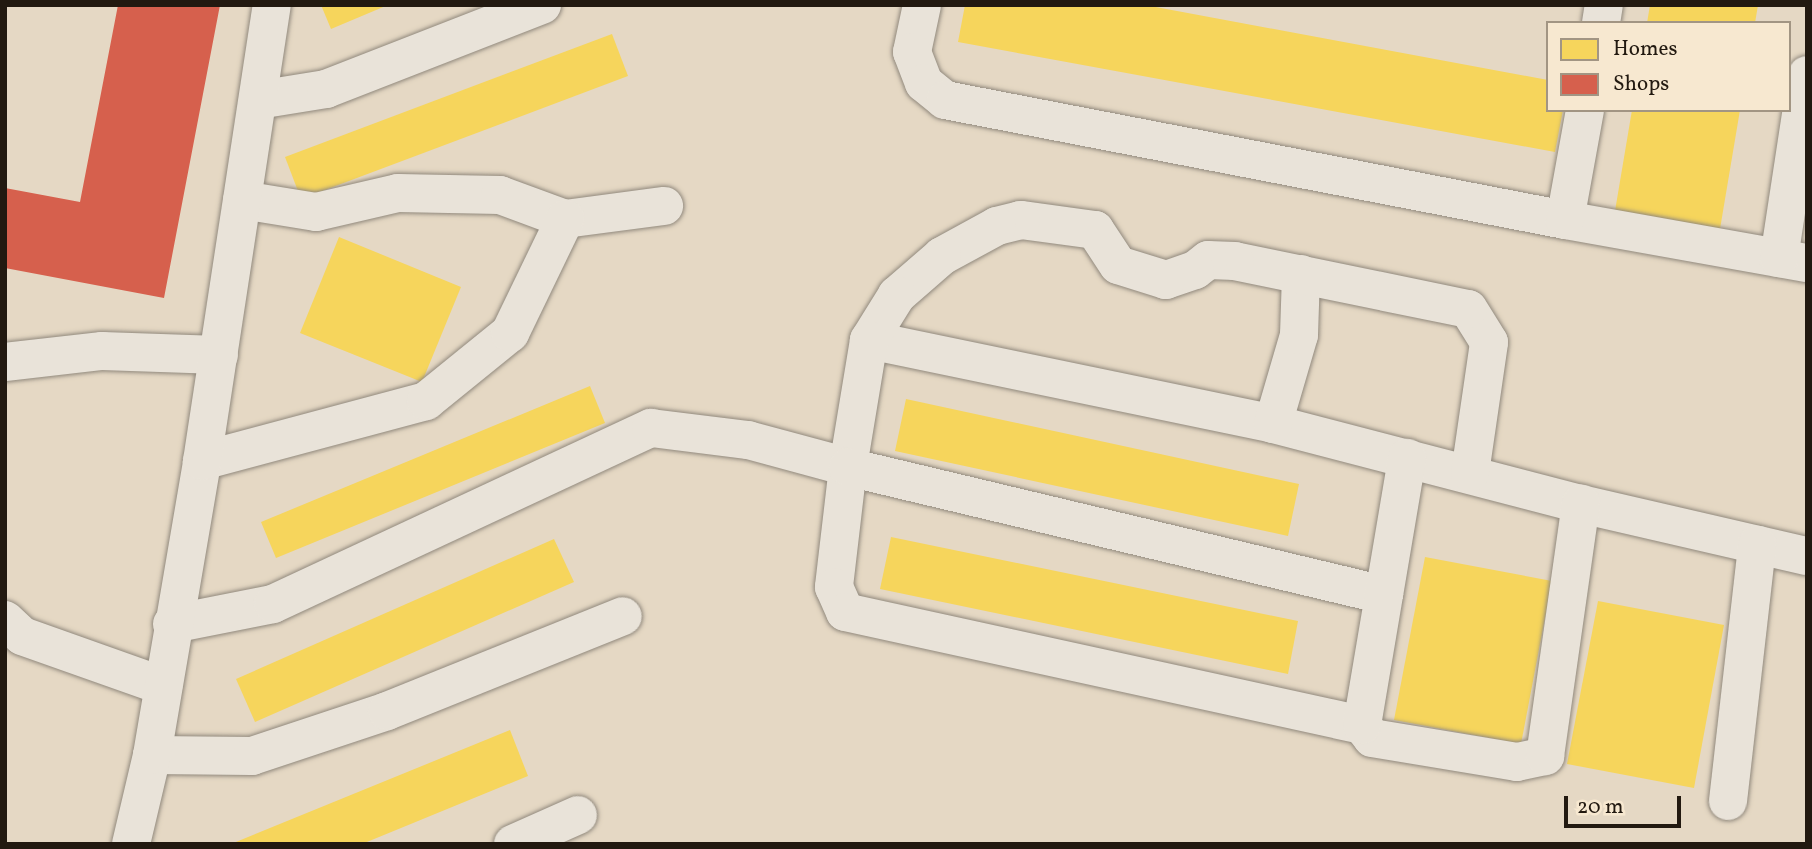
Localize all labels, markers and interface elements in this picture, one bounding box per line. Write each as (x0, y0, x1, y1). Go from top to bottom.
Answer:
legend (1546, 21, 1791, 112)
text: Homes (1613, 35, 1678, 64)
text: Shops (1613, 70, 1669, 99)
scale bar (1567, 782, 1684, 826)
text: 20 m (1577, 793, 1623, 822)

